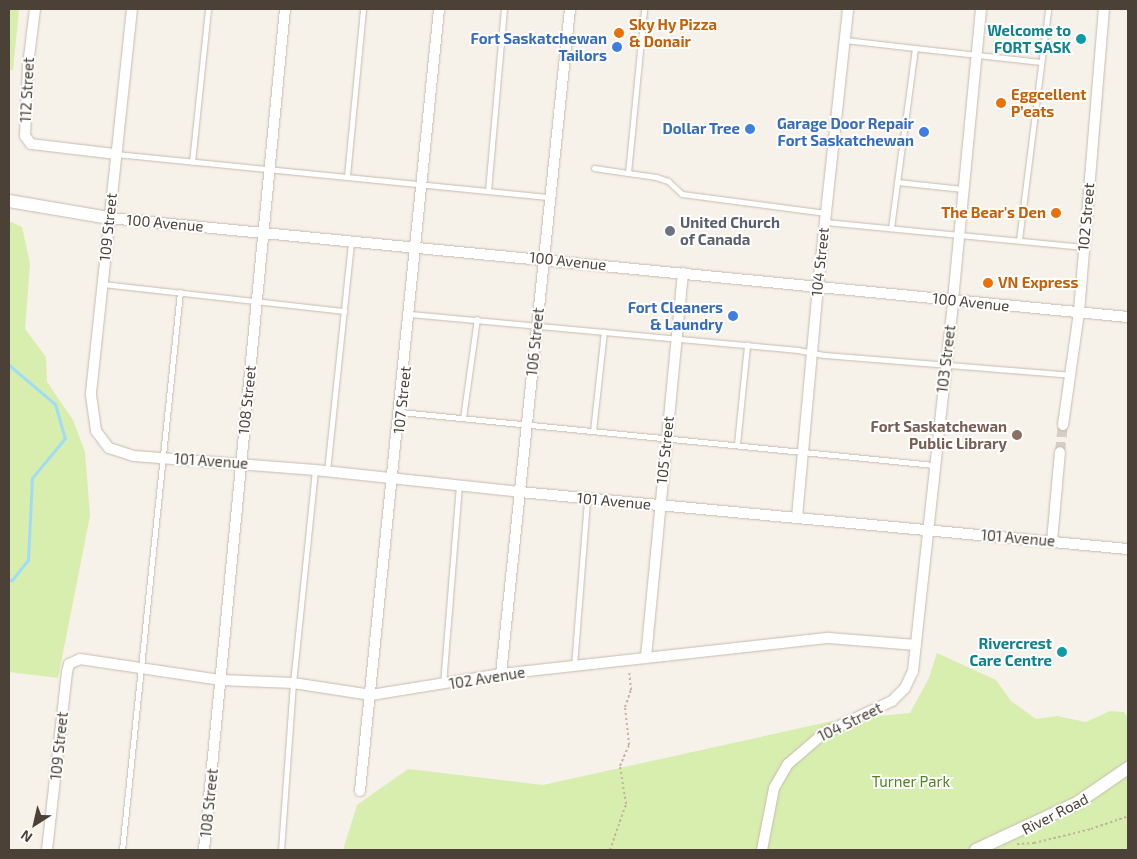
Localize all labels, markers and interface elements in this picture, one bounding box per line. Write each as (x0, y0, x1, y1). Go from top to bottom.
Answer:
place label: Sky Hy Pizza & Donair (629, 15, 718, 50)
place label: Welcome to FORT SASK (987, 21, 1071, 56)
marker: Sky Hy Pizza & Donair (613, 27, 625, 39)
place label: Fort Saskatchewan Tailors (471, 29, 607, 64)
marker: Welcome to FORT SASK (1075, 33, 1087, 45)
marker: Fort Saskatchewan Tailors (611, 41, 623, 53)
street label: 112 Street (16, 57, 38, 123)
place label: Eggcellent P’eats (1011, 85, 1086, 120)
marker: Eggcellent P’eats (995, 97, 1007, 109)
place label: Garage Door Repair Fort Saskatchewan (777, 114, 914, 149)
place label: Dollar Tree (662, 120, 740, 138)
marker: Dollar Tree (744, 123, 756, 135)
marker: Garage Door Repair Fort Saskatchewan (918, 126, 930, 138)
street label: 102 Street (1074, 182, 1098, 252)
street label: 109 Street (95, 192, 121, 262)
place label: The Bear's Den (941, 204, 1046, 222)
marker: The Bear's Den (1050, 207, 1062, 219)
street label: 100 Avenue (126, 211, 204, 235)
place label: United Church of Canada (680, 213, 780, 248)
marker: United Church of Canada (664, 225, 676, 237)
street label: 104 Street (807, 227, 833, 297)
street label: 100 Avenue (528, 248, 608, 274)
place label: VN Express (998, 274, 1079, 292)
marker: VN Express (982, 277, 994, 289)
street label: 100 Avenue (931, 289, 1011, 315)
place label: Fort Cleaners & Laundry (628, 298, 723, 333)
street label: 106 Street (522, 307, 548, 377)
marker: Fort Cleaners & Laundry (727, 310, 739, 322)
street label: 103 Street (933, 324, 959, 394)
street label: 108 Street (234, 365, 260, 435)
street label: 107 Street (390, 365, 414, 435)
street label: 105 Street (652, 415, 678, 485)
place label: Fort Saskatchewan Public Library (871, 417, 1007, 452)
marker: Fort Saskatchewan Public Library (1011, 429, 1023, 441)
street label: 101 Avenue (173, 449, 249, 473)
street label: 101 Avenue (576, 489, 652, 513)
street label: 101 Avenue (980, 526, 1056, 550)
place label: Rivercrest Care Centre (969, 634, 1052, 669)
marker: Rivercrest Care Centre (1056, 646, 1068, 658)
street label: 102 Avenue (448, 663, 526, 693)
street label: 104 Street (815, 699, 885, 745)
street label: 109 Street (46, 711, 72, 781)
street label: 108 Street (196, 768, 222, 838)
park label: Turner Park (872, 773, 950, 791)
street label: River Road (1018, 789, 1092, 839)
north arrow (10, 799, 60, 849)
text: N (17, 827, 35, 847)

